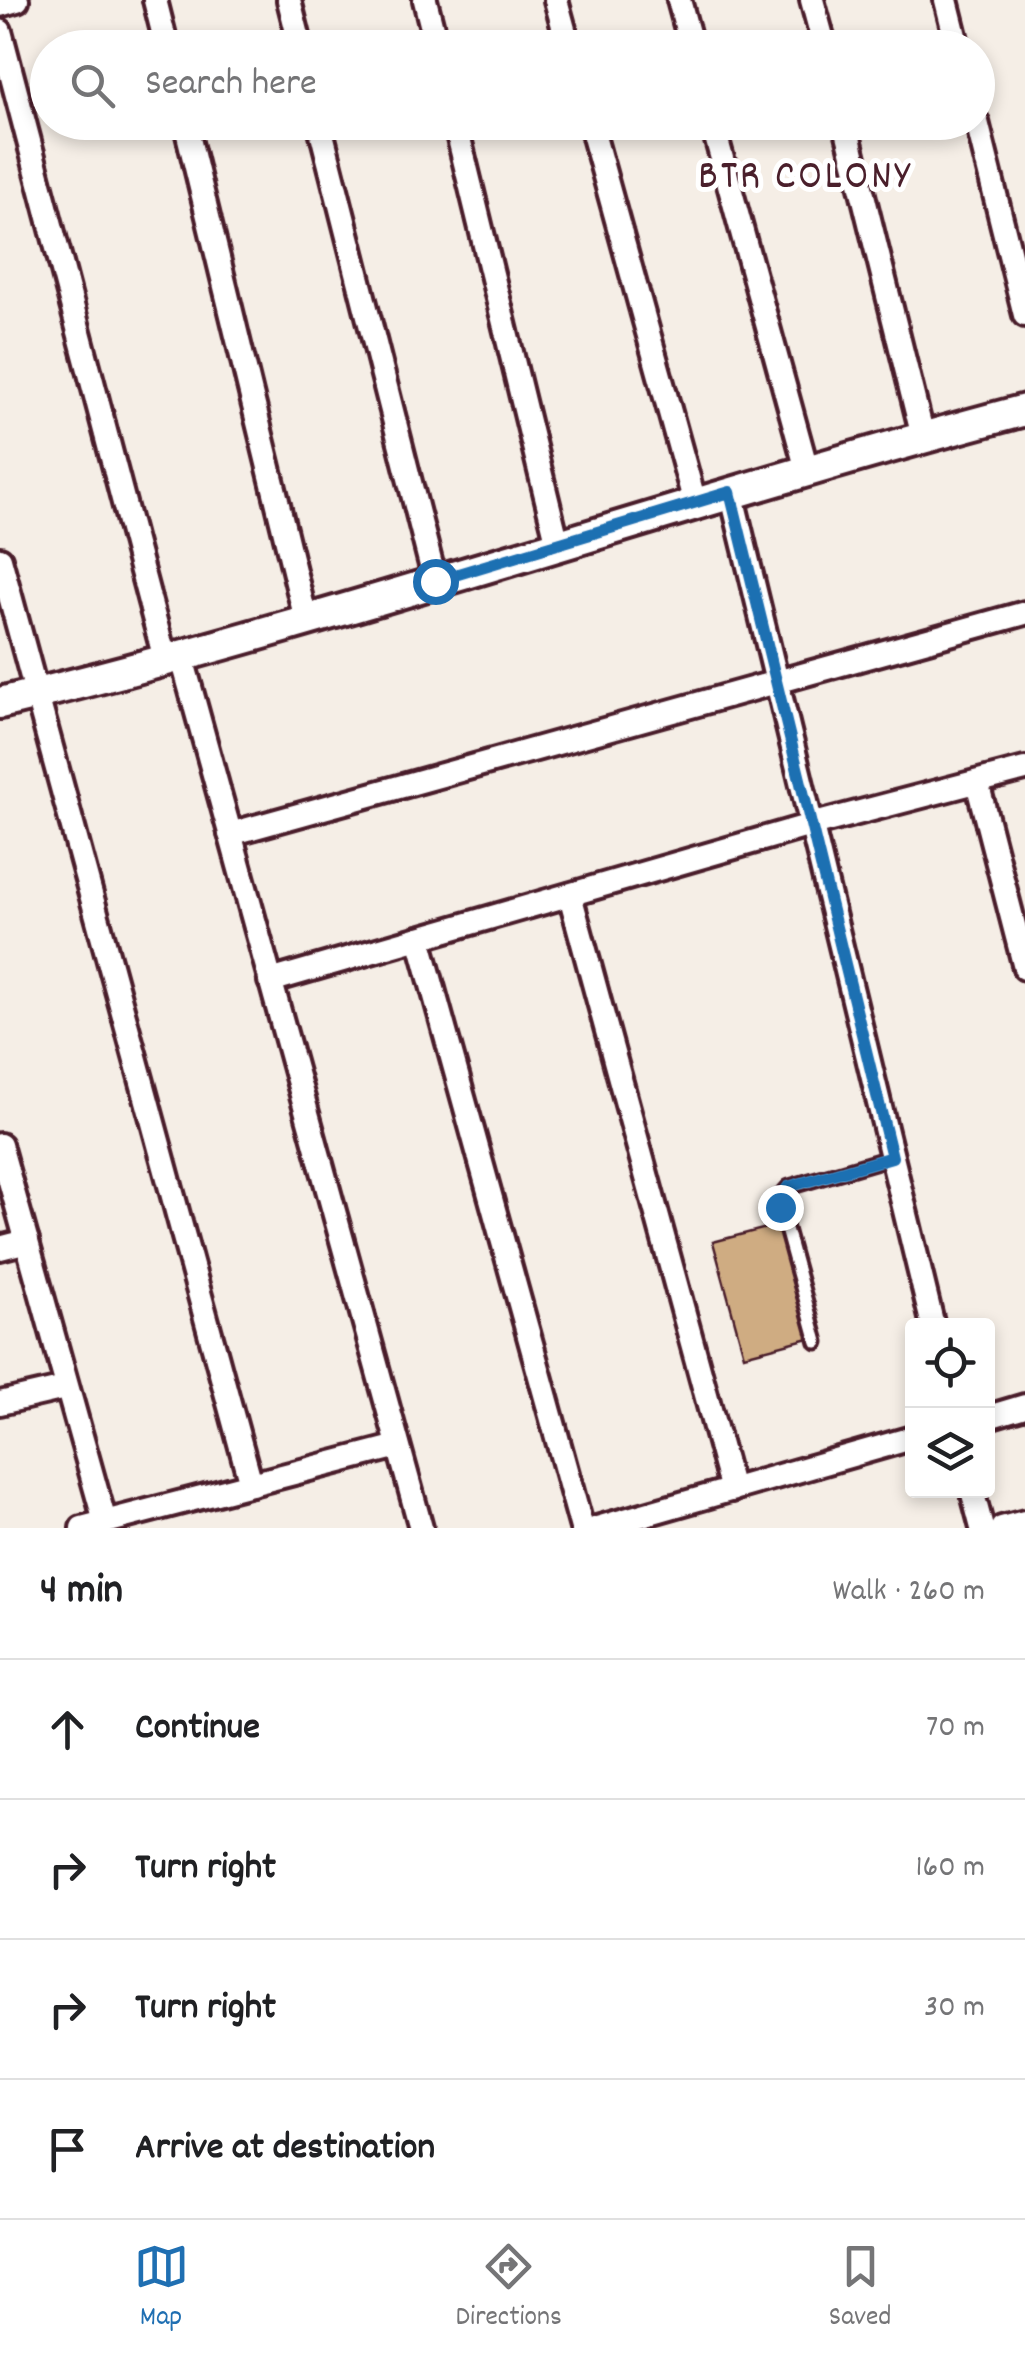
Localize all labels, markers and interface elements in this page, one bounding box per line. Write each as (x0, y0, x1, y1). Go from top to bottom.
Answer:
search box (30, 30, 995, 140)
icon: search (65, 58, 120, 113)
text: Search here (145, 58, 317, 113)
district label: BTR COLONY (698, 149, 912, 209)
route start (413, 559, 459, 605)
route end (758, 1185, 804, 1231)
map controls (905, 1318, 995, 1498)
button: locate (905, 1318, 995, 1408)
button: layers (905, 1408, 995, 1498)
text: 4 min (40, 1563, 123, 1623)
text: Walk · 260 m (832, 1570, 985, 1616)
icon: ahead (40, 1702, 95, 1757)
text: Continue (135, 1702, 260, 1757)
text: 70 m (926, 1706, 985, 1752)
icon: right (40, 1842, 95, 1897)
text: Turn right (135, 1842, 276, 1897)
text: 160 m (916, 1846, 985, 1892)
icon: right (40, 1982, 95, 2037)
text: Turn right (135, 1982, 276, 2037)
text: 30 m (924, 1986, 985, 2032)
icon: arrive (40, 2122, 95, 2177)
text: Arrive at destination (135, 2122, 435, 2177)
tab: Map (134, 2239, 189, 2339)
tab: Directions (456, 2239, 562, 2339)
tab: Saved (829, 2239, 891, 2339)

